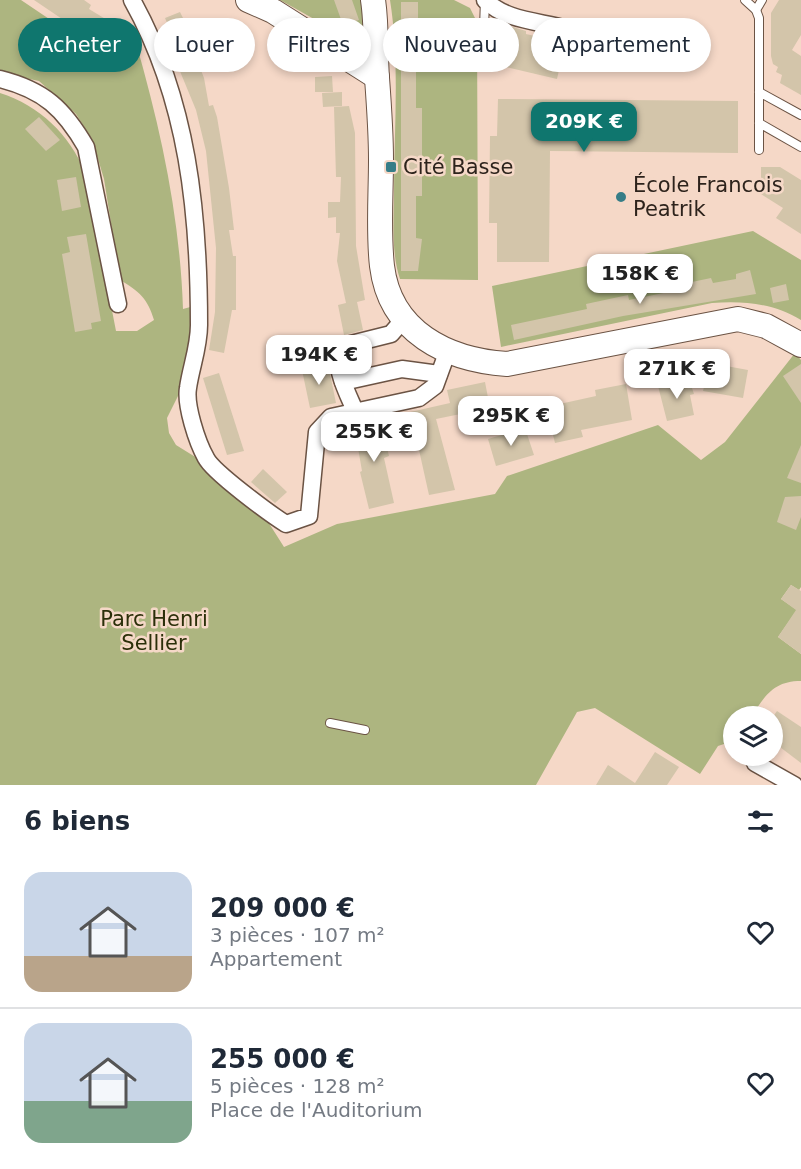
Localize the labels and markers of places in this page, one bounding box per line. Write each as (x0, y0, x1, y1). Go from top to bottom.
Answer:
pin: 209K € (535, 102, 633, 153)
place label: Cité Basse (403, 155, 513, 179)
marker: Cité Basse (384, 160, 398, 174)
place label: École Francois Peatrik (633, 172, 783, 221)
marker: École Francois Peatrik (614, 190, 628, 204)
pin: 158K € (591, 254, 689, 305)
pin: 194K € (270, 335, 368, 386)
pin: 271K € (628, 349, 726, 400)
pin: 295K € (462, 396, 560, 447)
pin: 255K € (325, 412, 423, 463)

